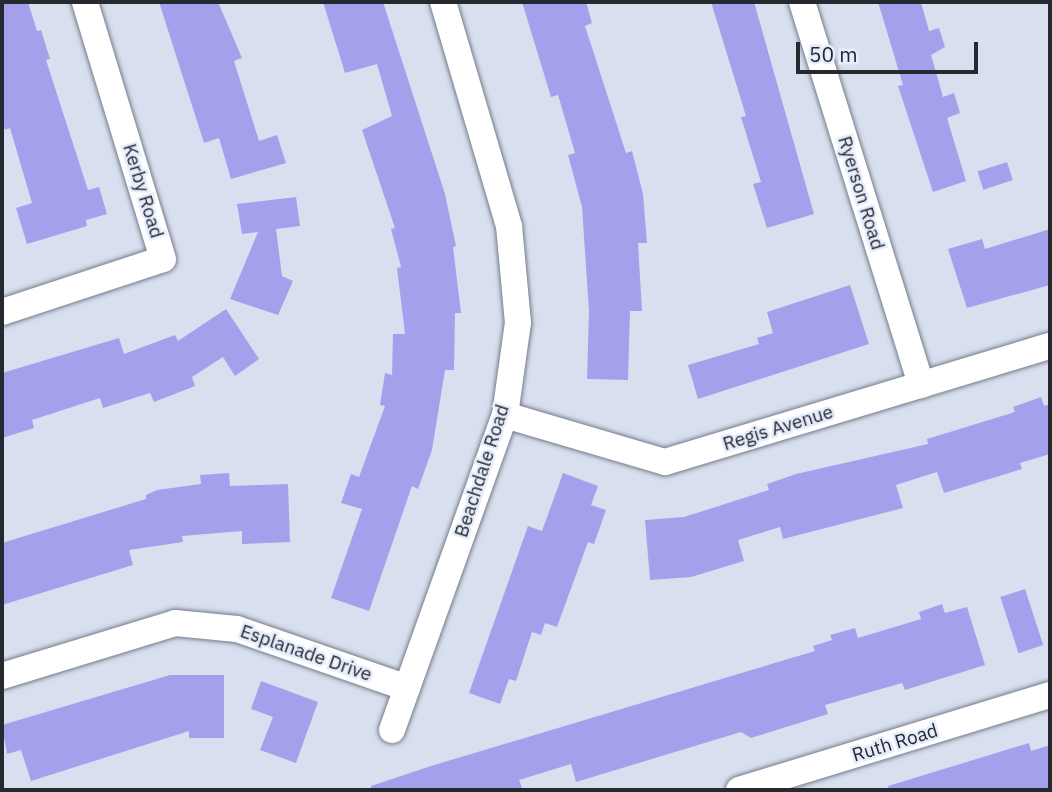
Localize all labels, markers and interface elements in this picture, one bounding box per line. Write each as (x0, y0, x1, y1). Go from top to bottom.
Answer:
scale bar (800, 28, 982, 72)
text: 50 m (809, 40, 858, 68)
street label: Ryerson Road (833, 133, 889, 253)
street label: Kerby Road (118, 141, 168, 241)
street label: Regis Avenue (720, 400, 836, 456)
street label: Beachdale Road (450, 402, 514, 540)
street label: Esplanade Drive (237, 620, 375, 686)
street label: Ruth Road (849, 719, 941, 767)

